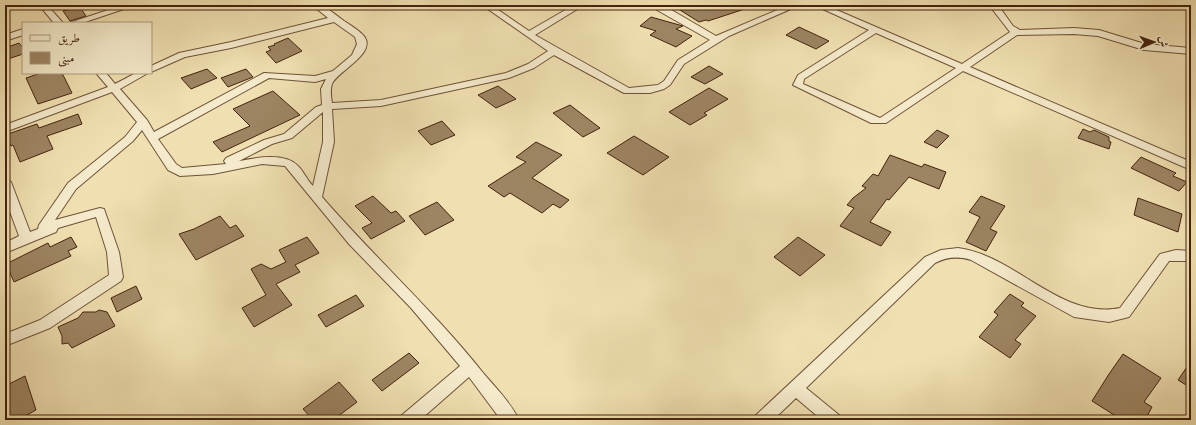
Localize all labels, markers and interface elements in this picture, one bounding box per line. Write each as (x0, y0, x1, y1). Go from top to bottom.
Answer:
legend (22, 22, 152, 74)
north arrow (1134, 22, 1174, 62)
text: طريق (58, 30, 80, 46)
text: ش (1157, 36, 1171, 47)
text: مبنى (58, 50, 74, 67)

